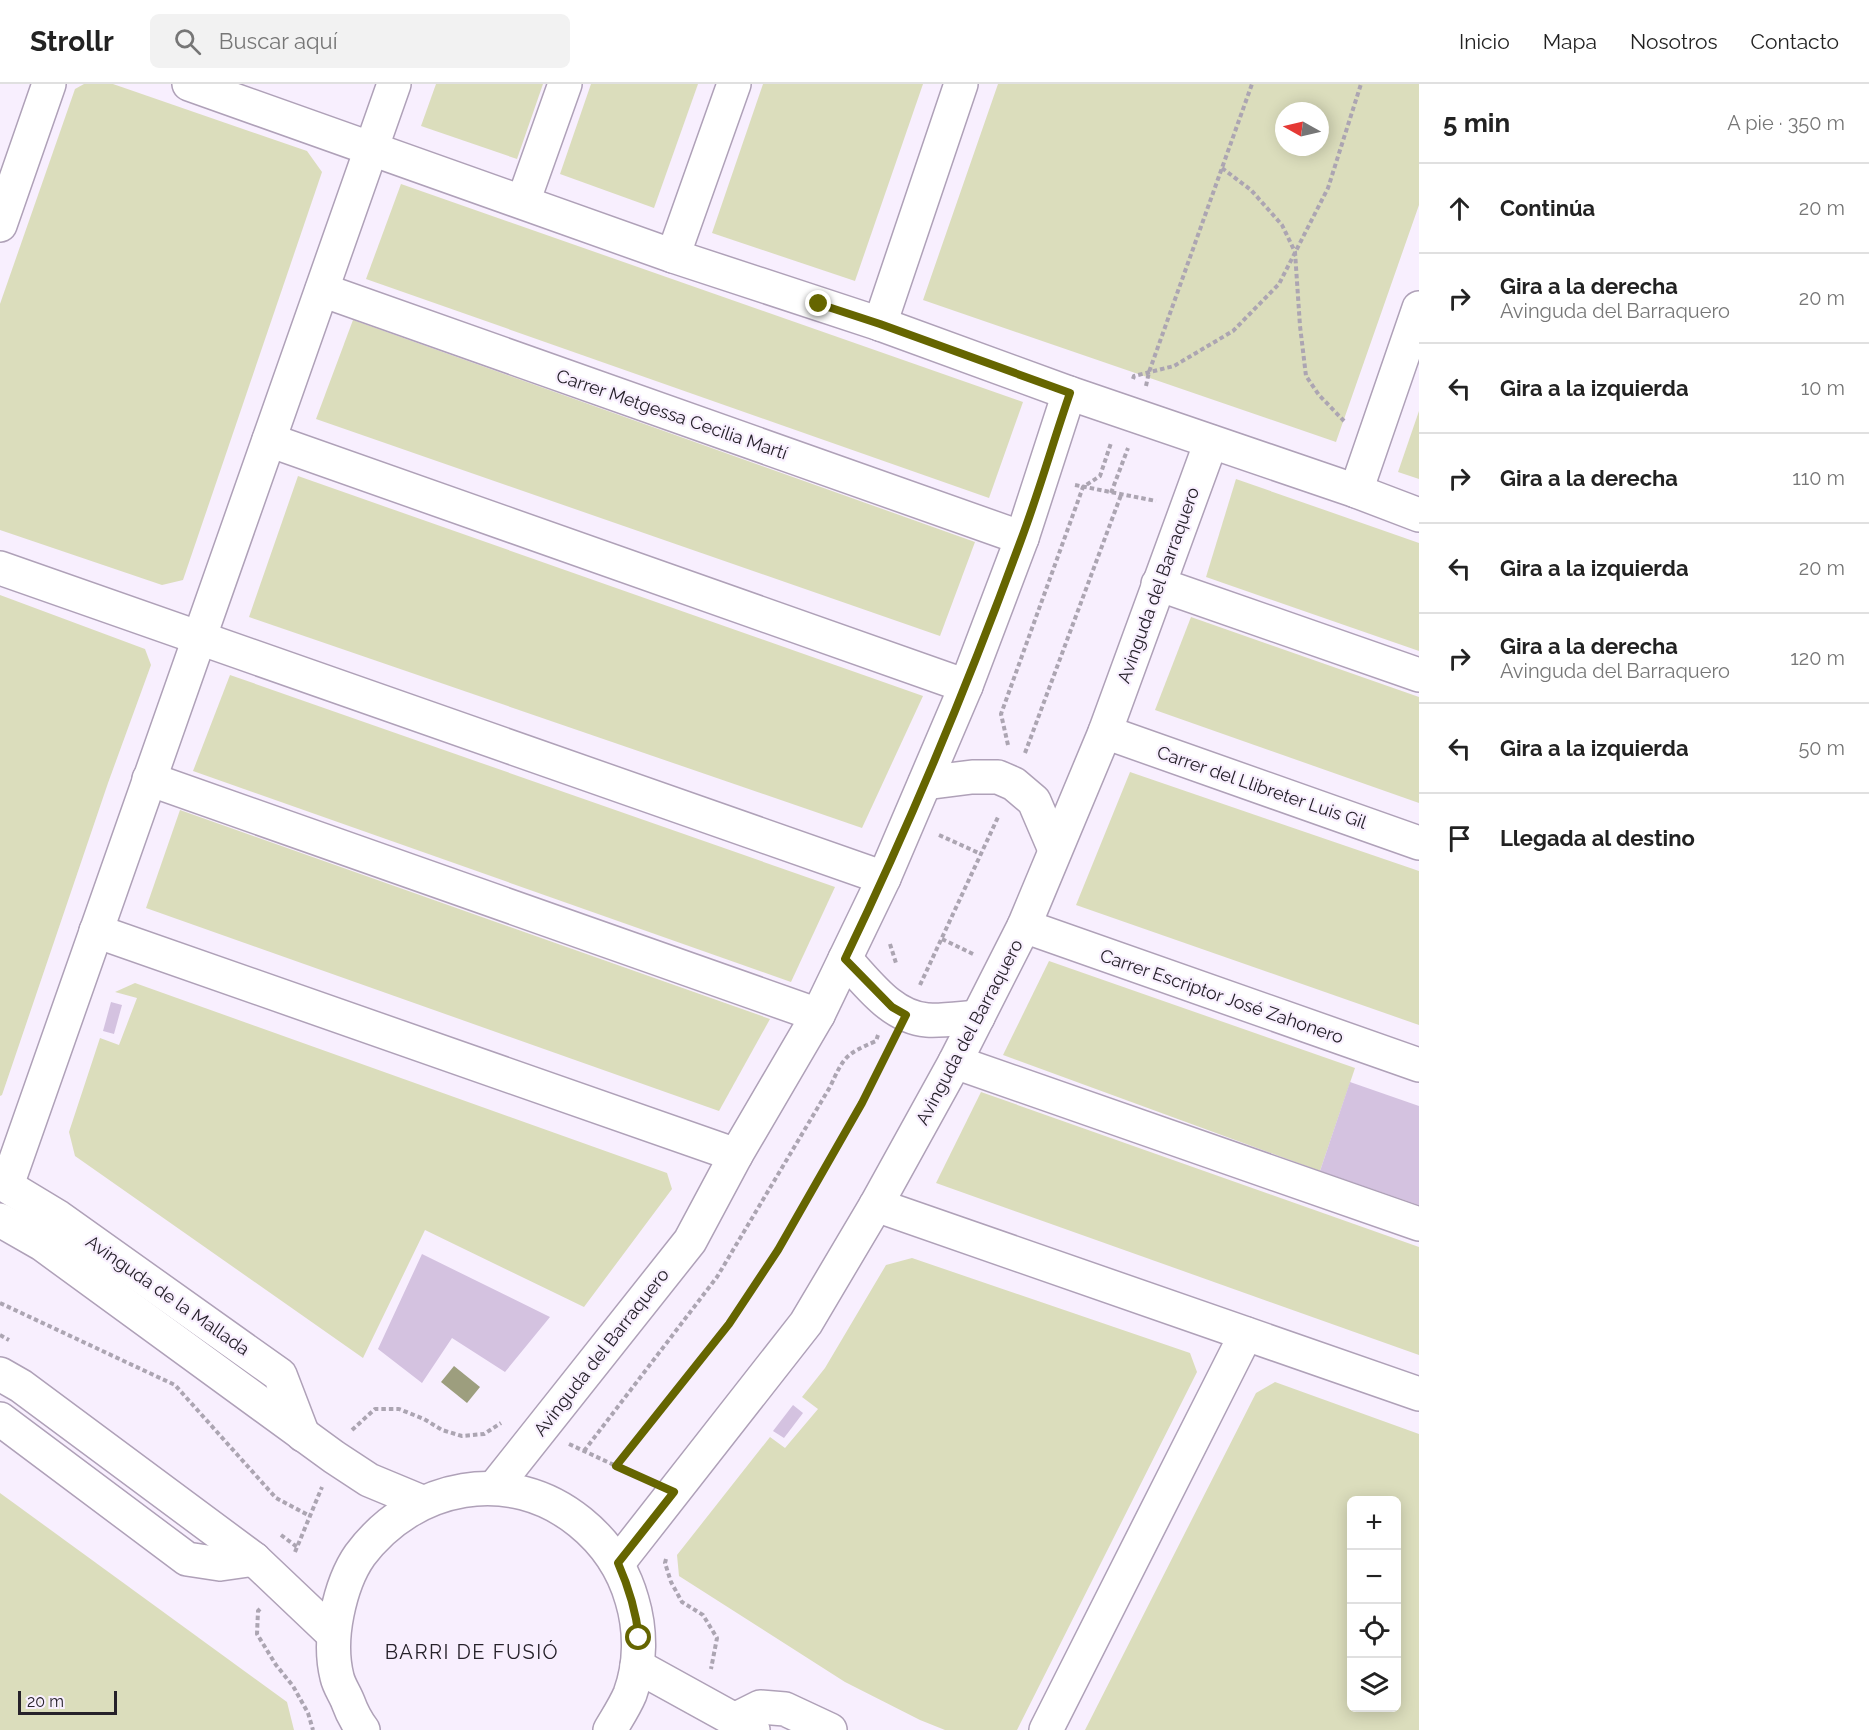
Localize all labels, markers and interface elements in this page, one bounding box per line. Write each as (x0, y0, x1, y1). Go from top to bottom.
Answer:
search box (150, 14, 570, 68)
text: Strollr (30, 25, 114, 58)
icon: search (171, 25, 204, 58)
text: Buscar aquí (219, 28, 337, 54)
text: Inicio (1459, 29, 1510, 54)
text: Mapa (1543, 29, 1597, 54)
text: Nosotros (1630, 29, 1718, 54)
text: Contacto (1751, 29, 1839, 54)
north arrow (1275, 102, 1329, 156)
text: 5 min (1443, 108, 1510, 138)
text: A pie · 350 m (1727, 111, 1845, 135)
icon: ahead (1443, 192, 1476, 225)
text: Continúa (1500, 195, 1595, 221)
text: 20 m (1799, 196, 1845, 220)
text: Gira a la derecha (1500, 273, 1678, 299)
icon: right (1443, 282, 1476, 315)
text: 20 m (1799, 286, 1845, 310)
route end (805, 290, 831, 316)
text: Avinguda del Barraquero (1500, 299, 1730, 323)
street label: Carrer Metgessa Cecilia Martí (554, 365, 790, 463)
icon: left (1443, 372, 1476, 405)
text: Gira a la izquierda (1500, 375, 1689, 401)
text: 10 m (1801, 376, 1845, 400)
icon: right (1443, 462, 1476, 495)
text: Gira a la derecha (1500, 465, 1678, 491)
text: 110 m (1792, 466, 1845, 490)
street label: Avinguda del Barraquero (1113, 484, 1203, 686)
icon: left (1443, 552, 1476, 585)
text: Gira a la izquierda (1500, 555, 1689, 581)
text: 20 m (1799, 556, 1845, 580)
text: Gira a la derecha (1500, 633, 1678, 659)
icon: right (1443, 642, 1476, 675)
text: 120 m (1790, 646, 1845, 670)
text: Avinguda del Barraquero (1500, 659, 1730, 683)
icon: left (1443, 732, 1476, 765)
text: Gira a la izquierda (1500, 735, 1689, 761)
text: 50 m (1798, 736, 1845, 760)
street label: Carrer del Llibreter Luis Gil (1154, 741, 1370, 833)
icon: arrive (1443, 822, 1476, 855)
text: Llegada al destino (1500, 825, 1695, 851)
street label: Avinguda del Barraquero (911, 935, 1027, 1128)
street label: Carrer Escriptor José Zahonero (1098, 944, 1347, 1048)
street label: Avinguda de la Mallada (82, 1231, 254, 1359)
street label: Avinguda del Barraquero (529, 1264, 673, 1440)
map controls (1347, 1496, 1401, 1712)
button: + (1347, 1496, 1401, 1550)
button: − (1347, 1550, 1401, 1604)
button: locate (1347, 1604, 1401, 1658)
route start (625, 1624, 651, 1650)
district label: BARRI DE FUSIÓ (385, 1640, 559, 1664)
button: layers (1347, 1658, 1401, 1712)
scale bar (18, 1688, 117, 1716)
text: 20 m (27, 1692, 64, 1711)

